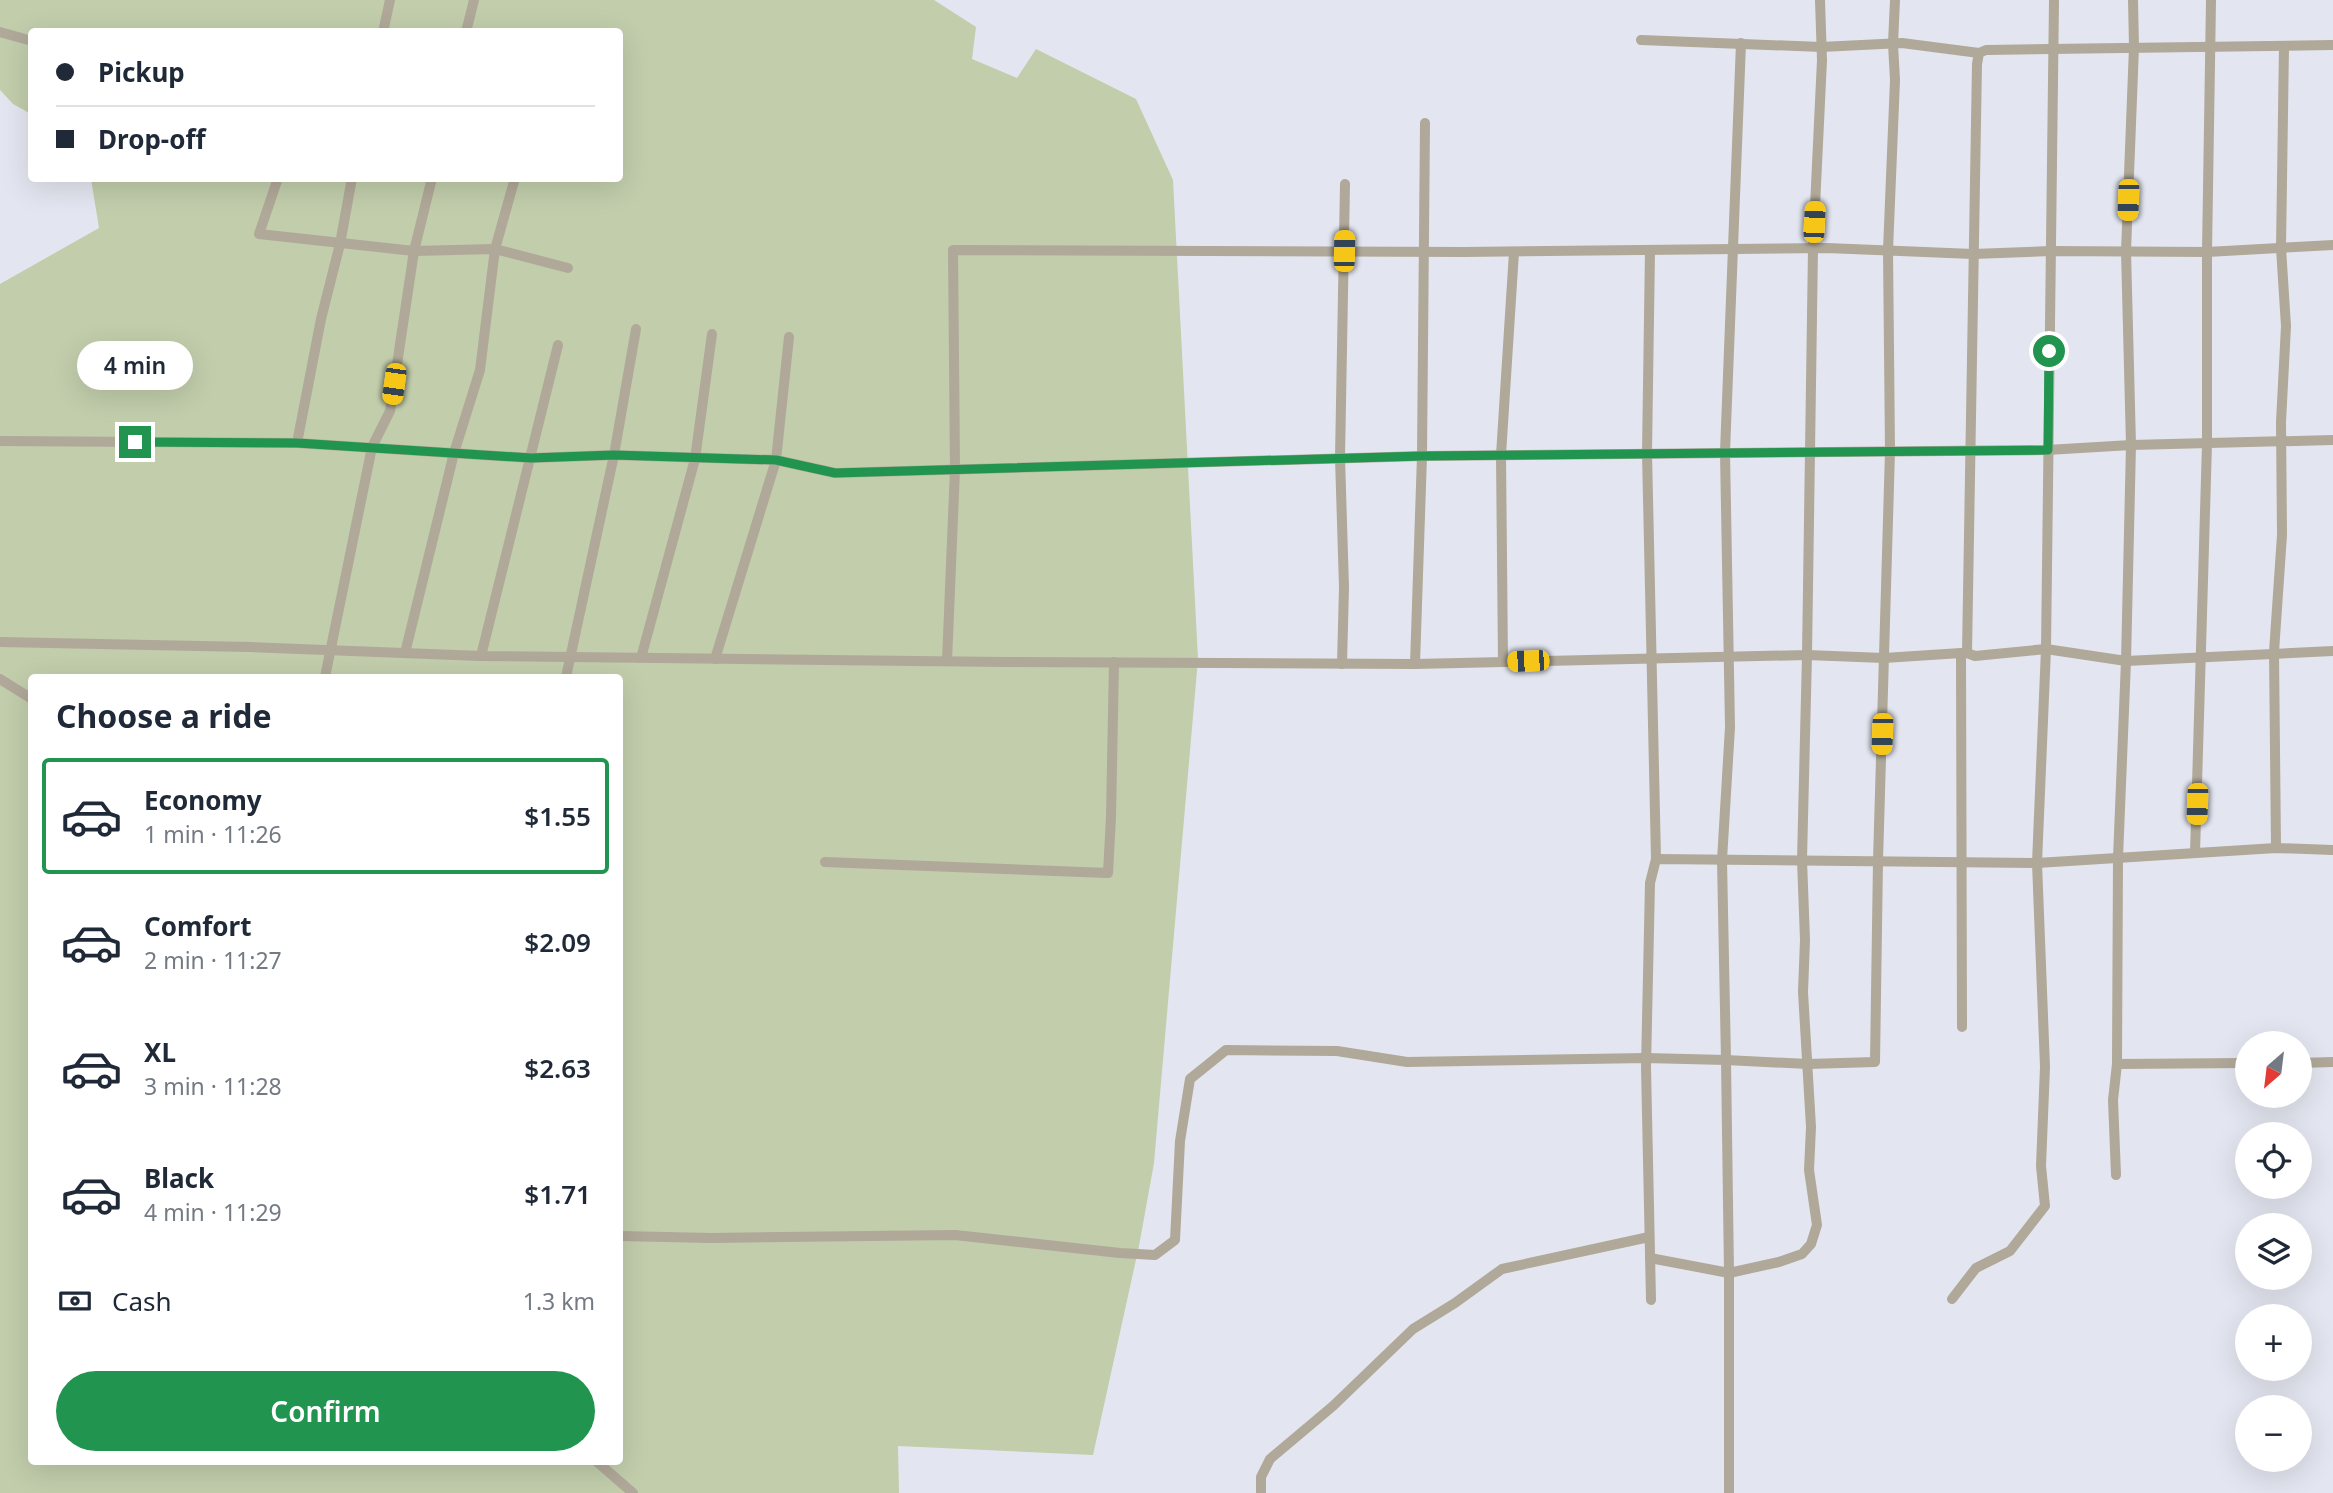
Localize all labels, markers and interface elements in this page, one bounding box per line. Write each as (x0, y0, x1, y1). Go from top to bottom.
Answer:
text: Pickup (98, 54, 185, 90)
text: Drop-off (98, 121, 205, 157)
car (2117, 179, 2140, 221)
car (1803, 200, 1826, 244)
car (1334, 230, 1355, 272)
route start (2033, 335, 2065, 367)
callout: 4 min (77, 340, 193, 390)
text: 4 min (104, 349, 166, 381)
car (381, 362, 408, 406)
route end (119, 426, 151, 458)
car (1507, 650, 1550, 672)
text: Choose a ride (56, 694, 272, 737)
car (1871, 713, 1894, 755)
text: Economy (144, 782, 262, 818)
car (2186, 783, 2209, 825)
icon: car (60, 785, 123, 848)
text: $1.55 (524, 798, 591, 834)
text: 1 min · 11:26 (144, 818, 282, 850)
text: Comfort (144, 908, 252, 944)
icon: car (60, 911, 123, 974)
text: $2.09 (524, 924, 591, 960)
text: 2 min · 11:27 (144, 944, 282, 976)
north arrow (2235, 1031, 2312, 1108)
map controls (2235, 1031, 2312, 1472)
text: XL (144, 1034, 176, 1070)
icon: car (60, 1037, 123, 1100)
text: $2.63 (524, 1050, 591, 1086)
text: 3 min · 11:28 (144, 1070, 282, 1102)
button: locate (2235, 1122, 2312, 1199)
text: Black (144, 1160, 214, 1196)
icon: car (60, 1163, 123, 1226)
text: $1.71 (524, 1176, 591, 1212)
text: 4 min · 11:29 (144, 1196, 282, 1228)
button: layers (2235, 1213, 2312, 1290)
icon: cash (56, 1282, 94, 1320)
text: Cash (112, 1283, 172, 1319)
text: 1.3 km (523, 1285, 595, 1317)
button: + (2235, 1304, 2312, 1381)
button: Confirm (56, 1371, 595, 1451)
button: − (2235, 1395, 2312, 1472)

